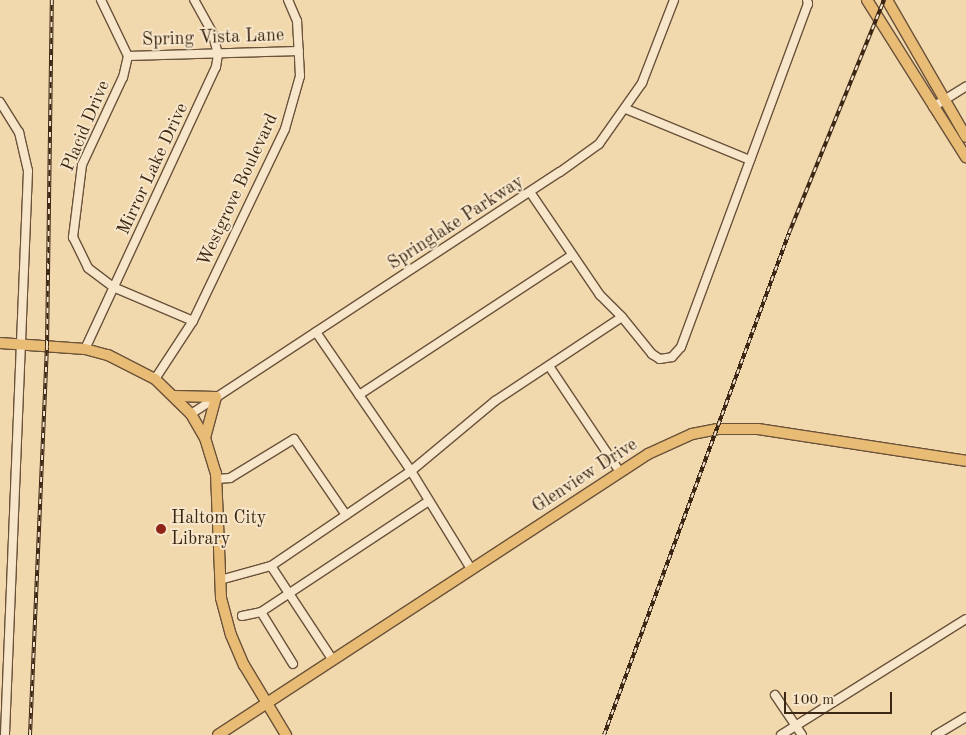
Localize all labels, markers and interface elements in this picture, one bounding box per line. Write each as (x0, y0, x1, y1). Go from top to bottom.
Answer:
street label: Spring Vista Lane (142, 25, 284, 51)
street label: Placid Drive (57, 77, 115, 175)
street label: Mirror Lake Drive (113, 100, 193, 238)
street label: Westgrove Boulevard (193, 110, 283, 270)
street label: Springlake Parkway (384, 171, 528, 275)
street label: Glenview Drive (528, 434, 642, 518)
place label: Haltom City Library (171, 508, 266, 550)
marker: Haltom City Library (155, 523, 167, 535)
scale bar (786, 682, 894, 714)
text: 100 m (792, 693, 834, 708)

